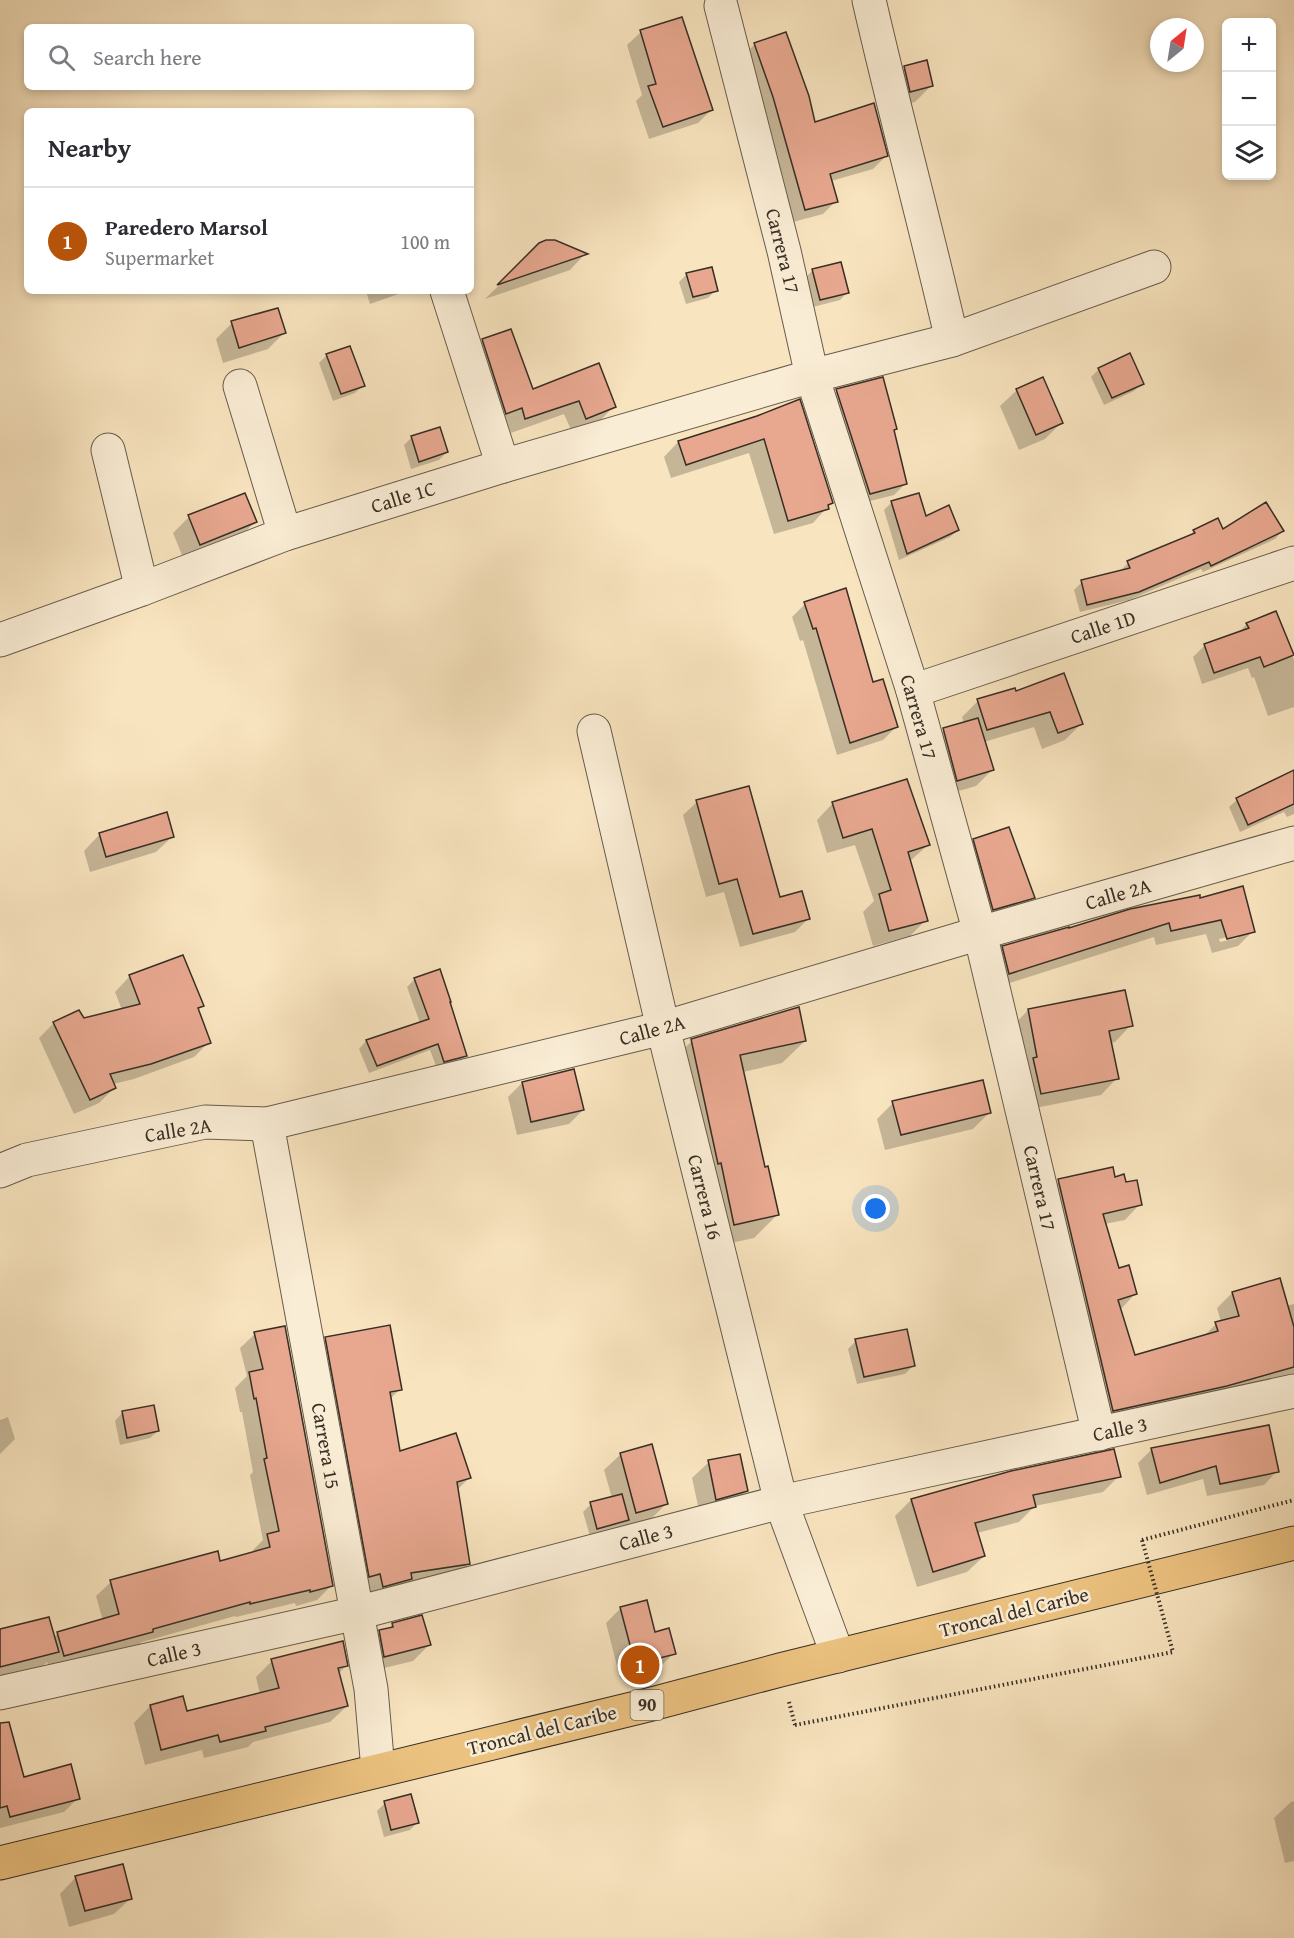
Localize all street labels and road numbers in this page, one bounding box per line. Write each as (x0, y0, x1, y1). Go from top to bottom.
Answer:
street label: Carrera 17 (759, 205, 808, 297)
street label: Calle 1C (367, 473, 439, 520)
street label: Calle 1D (1066, 602, 1139, 651)
street label: Carrera 17 (894, 671, 945, 763)
street label: Calle 2A (1082, 870, 1154, 917)
street label: Calle 2A (616, 1007, 688, 1052)
street label: Calle 2A (143, 1110, 213, 1149)
street label: Carrera 17 (1017, 1142, 1064, 1234)
street label: Carrera 16 (681, 1151, 730, 1243)
street label: Carrera 15 (305, 1401, 348, 1491)
street label: Calle 3 (1090, 1409, 1150, 1448)
street label: Calle 3 (616, 1515, 676, 1558)
street label: Troncal del Caribe (936, 1579, 1092, 1644)
street label: Calle 3 (144, 1633, 204, 1674)
road number: 90 (630, 1690, 664, 1720)
street label: Troncal del Caribe (464, 1697, 620, 1762)

